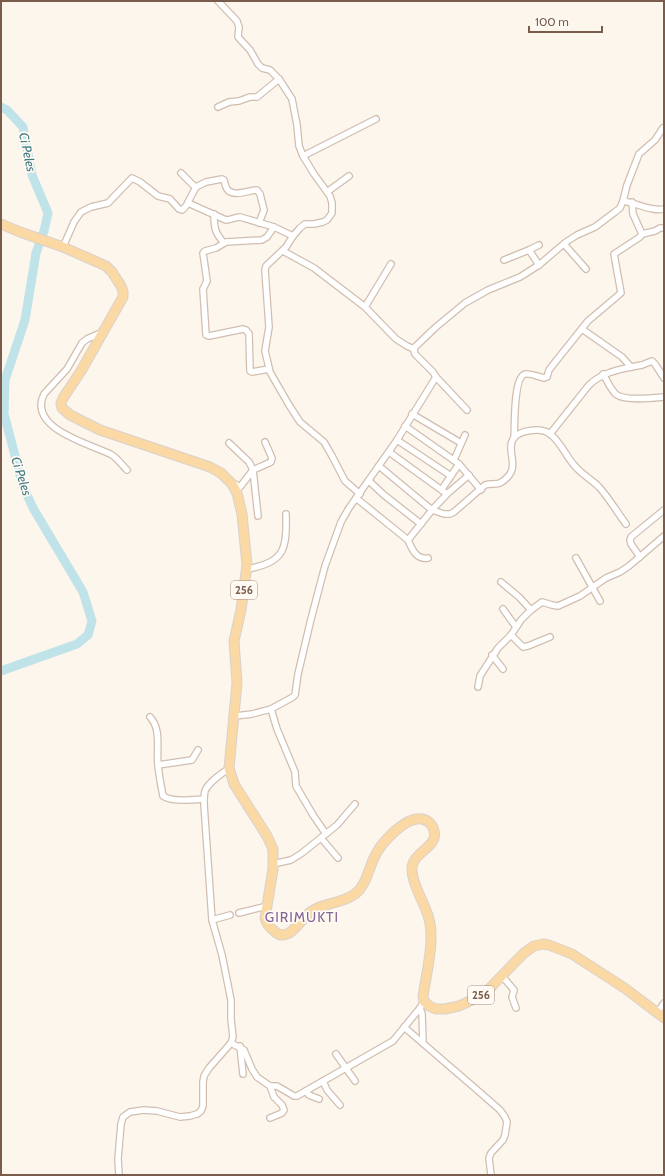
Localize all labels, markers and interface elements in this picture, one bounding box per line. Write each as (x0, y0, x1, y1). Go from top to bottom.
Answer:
scale bar (529, 8, 602, 34)
text: 100 m (535, 14, 569, 29)
water label: Ci Peles (16, 131, 40, 173)
water label: Ci Peles (8, 455, 36, 497)
road number: 256 (231, 581, 257, 599)
district label: GIRIMUKTI (265, 908, 339, 926)
road number: 256 (468, 986, 494, 1004)

